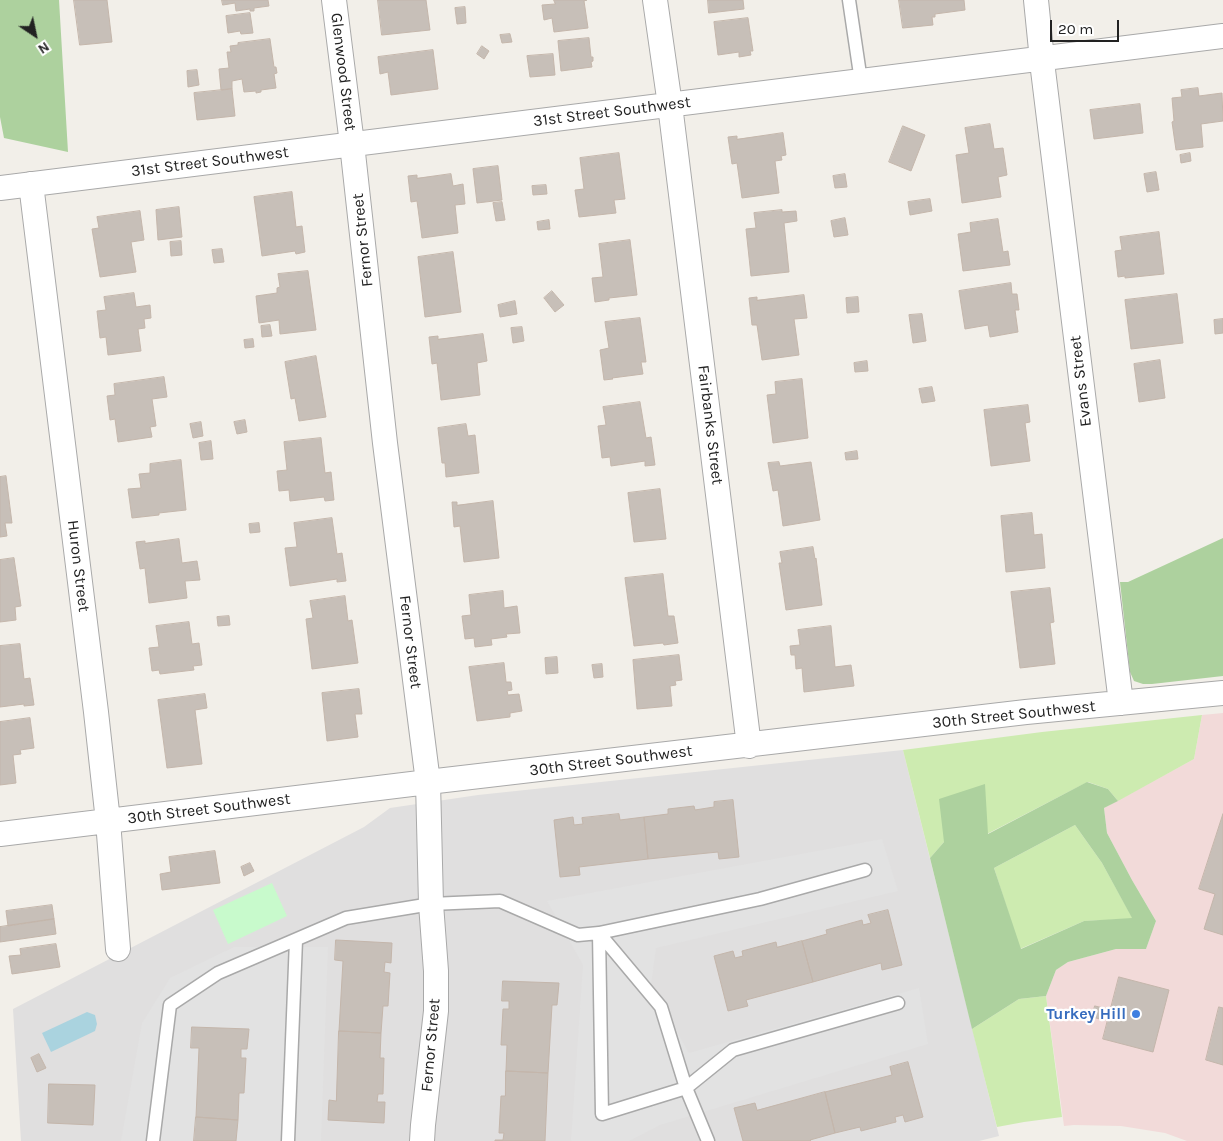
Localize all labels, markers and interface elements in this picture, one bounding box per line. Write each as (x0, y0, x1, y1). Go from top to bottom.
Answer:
north arrow (10, 10, 60, 60)
scale bar (1053, 10, 1122, 42)
street label: Glenwood Street (326, 12, 360, 132)
text: 20 m (1058, 20, 1093, 38)
text: N (35, 38, 53, 58)
street label: 31st Street Southwest (532, 93, 692, 131)
street label: 31st Street Southwest (130, 143, 290, 181)
street label: Fernor Street (349, 192, 377, 288)
street label: Evans Street (1066, 334, 1096, 428)
street label: Fairbanks Street (693, 364, 727, 486)
street label: Huron Street (63, 519, 93, 613)
street label: Fernor Street (395, 594, 425, 690)
street label: 30th Street Southwest (931, 697, 1097, 733)
street label: 30th Street Southwest (528, 741, 694, 781)
street label: 30th Street Southwest (126, 789, 292, 829)
street label: Fernor Street (417, 997, 445, 1093)
place label: Turkey Hill (1046, 1004, 1126, 1024)
marker: Turkey Hill (1130, 1008, 1142, 1020)

